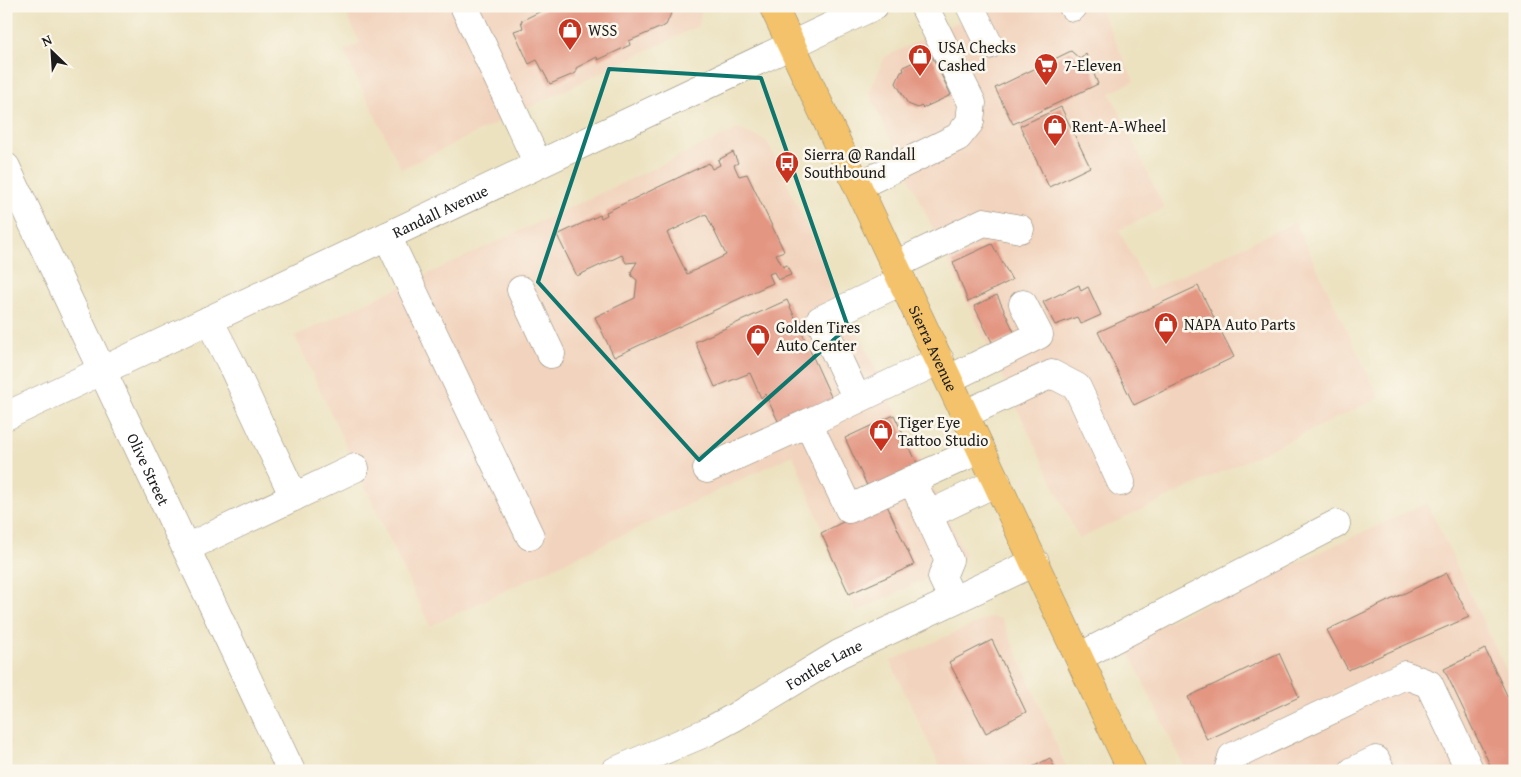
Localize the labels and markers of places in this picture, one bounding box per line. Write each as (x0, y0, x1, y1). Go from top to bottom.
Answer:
shop icon: WSS (557, 17, 583, 51)
place label: WSS (588, 18, 617, 42)
place label: USA Checks Cashed (938, 35, 1016, 77)
shop icon: USA Checks Cashed (907, 43, 933, 77)
supermarket icon: 7-Eleven (1033, 52, 1059, 86)
place label: 7-Eleven (1064, 53, 1121, 77)
shop icon: Rent-A-Wheel (1042, 113, 1068, 147)
place label: Rent-A-Wheel (1072, 114, 1167, 138)
place label: Sierra @ Randall Southbound (804, 142, 916, 184)
bus stop icon: Sierra @ Randall Southbound (774, 150, 800, 184)
shop icon: NAPA Auto Parts (1153, 311, 1179, 345)
place label: NAPA Auto Parts (1184, 312, 1296, 336)
place label: Golden Tires Auto Center (776, 315, 860, 357)
shop icon: Golden Tires Auto Center (745, 323, 771, 357)
place label: Tiger Eye Tattoo Studio (898, 410, 988, 452)
shop icon: Tiger Eye Tattoo Studio (868, 418, 894, 452)

